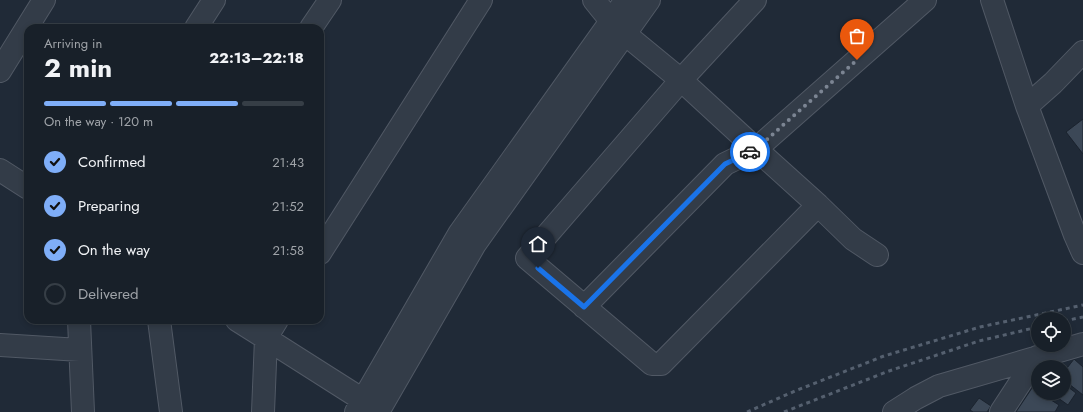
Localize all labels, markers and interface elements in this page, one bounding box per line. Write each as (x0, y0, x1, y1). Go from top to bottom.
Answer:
pin (840, 19, 874, 60)
icon: bag (846, 25, 868, 47)
text: Arriving in (44, 34, 102, 53)
text: 22:13–22:18 (209, 47, 304, 69)
text: 2 min (44, 49, 112, 87)
text: On the way · 120 m (44, 112, 153, 131)
courier (730, 132, 770, 172)
icon: car (739, 141, 761, 163)
icon: check (44, 151, 66, 173)
text: Confirmed (78, 151, 146, 173)
text: 21:43 (272, 153, 304, 172)
icon: check (44, 195, 66, 217)
text: Preparing (78, 195, 140, 217)
text: 21:52 (272, 197, 304, 216)
pin (521, 227, 555, 268)
icon: home (527, 233, 549, 255)
icon: check (44, 239, 66, 261)
text: On the way (78, 239, 150, 261)
text: 21:58 (272, 241, 304, 260)
text: Delivered (78, 283, 139, 305)
map controls (1031, 312, 1071, 400)
button: locate (1031, 312, 1071, 352)
button: layers (1031, 360, 1071, 400)

